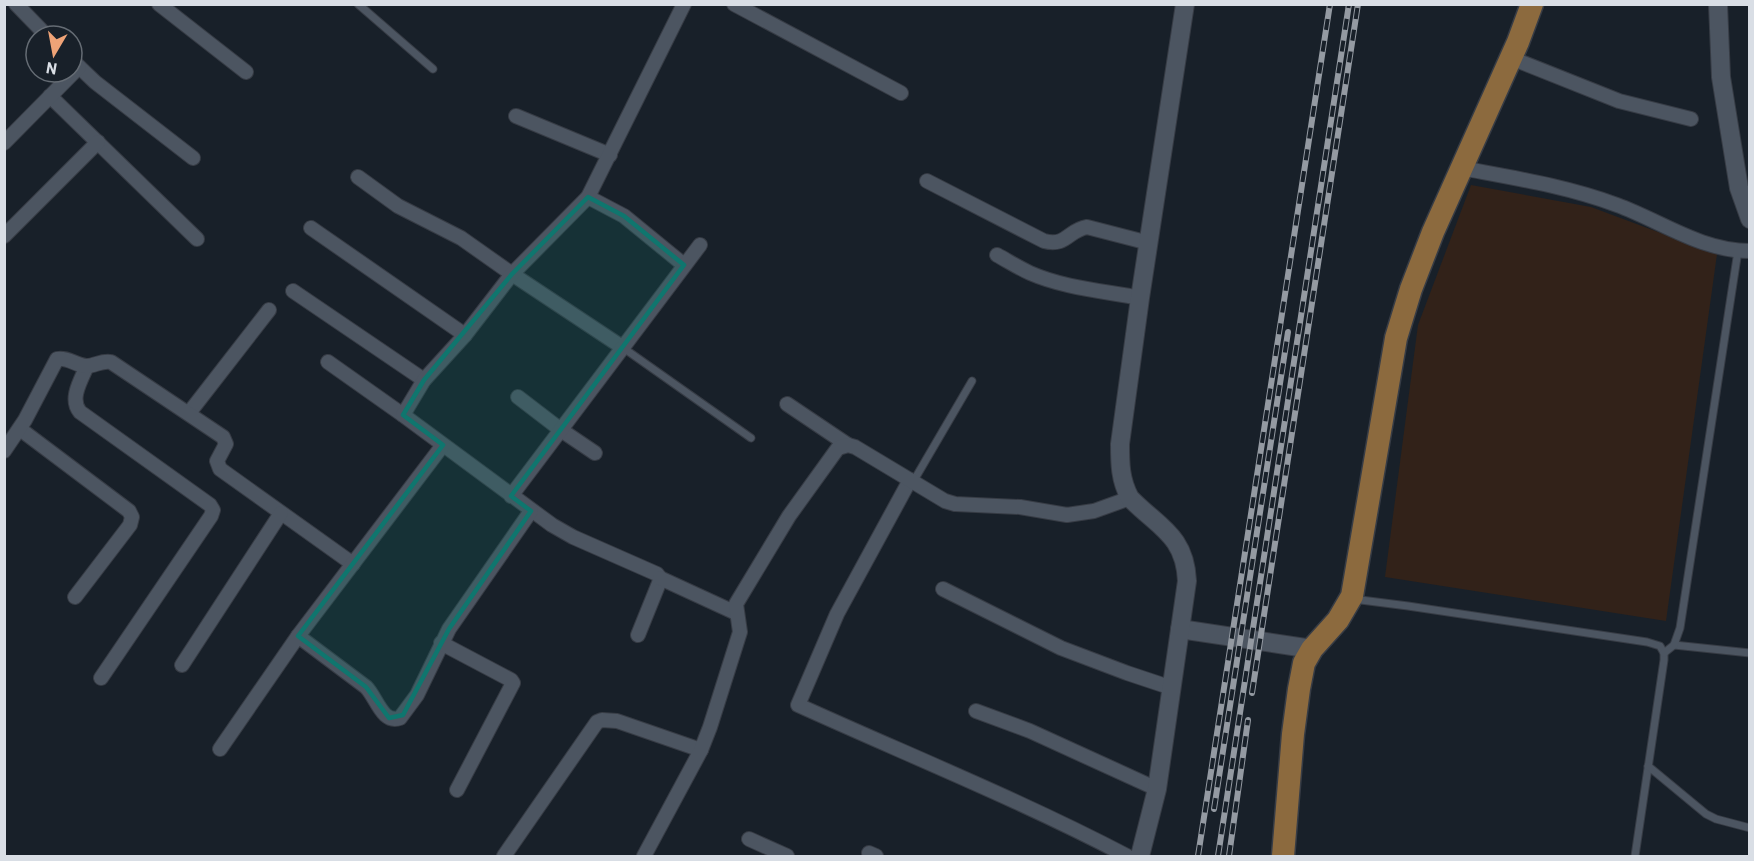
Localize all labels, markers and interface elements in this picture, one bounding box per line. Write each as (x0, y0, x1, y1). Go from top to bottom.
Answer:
north arrow (24, 24, 84, 84)
text: N (44, 59, 58, 80)

